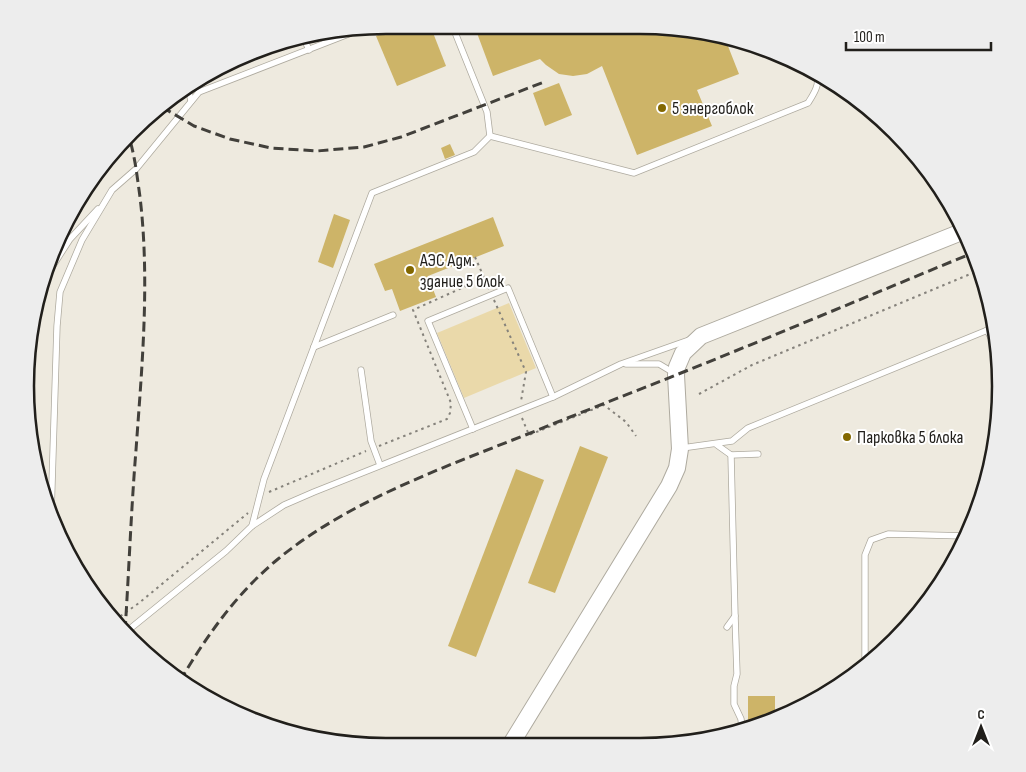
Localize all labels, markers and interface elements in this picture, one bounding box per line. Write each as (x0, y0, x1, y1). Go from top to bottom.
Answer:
scale bar (846, 20, 991, 52)
text: 100 m (854, 28, 885, 47)
place label: 5 энергоблок (672, 98, 754, 119)
marker: 5 энергоблок (656, 102, 668, 114)
place label: АЭС Адм. здание 5 блок (419, 250, 504, 292)
marker: АЭС Адм. здание 5 блок (404, 264, 416, 276)
place label: Парковка 5 блока (857, 427, 964, 448)
marker: Парковка 5 блока (841, 431, 853, 443)
north arrow (956, 702, 1006, 752)
text: С (977, 706, 985, 723)

